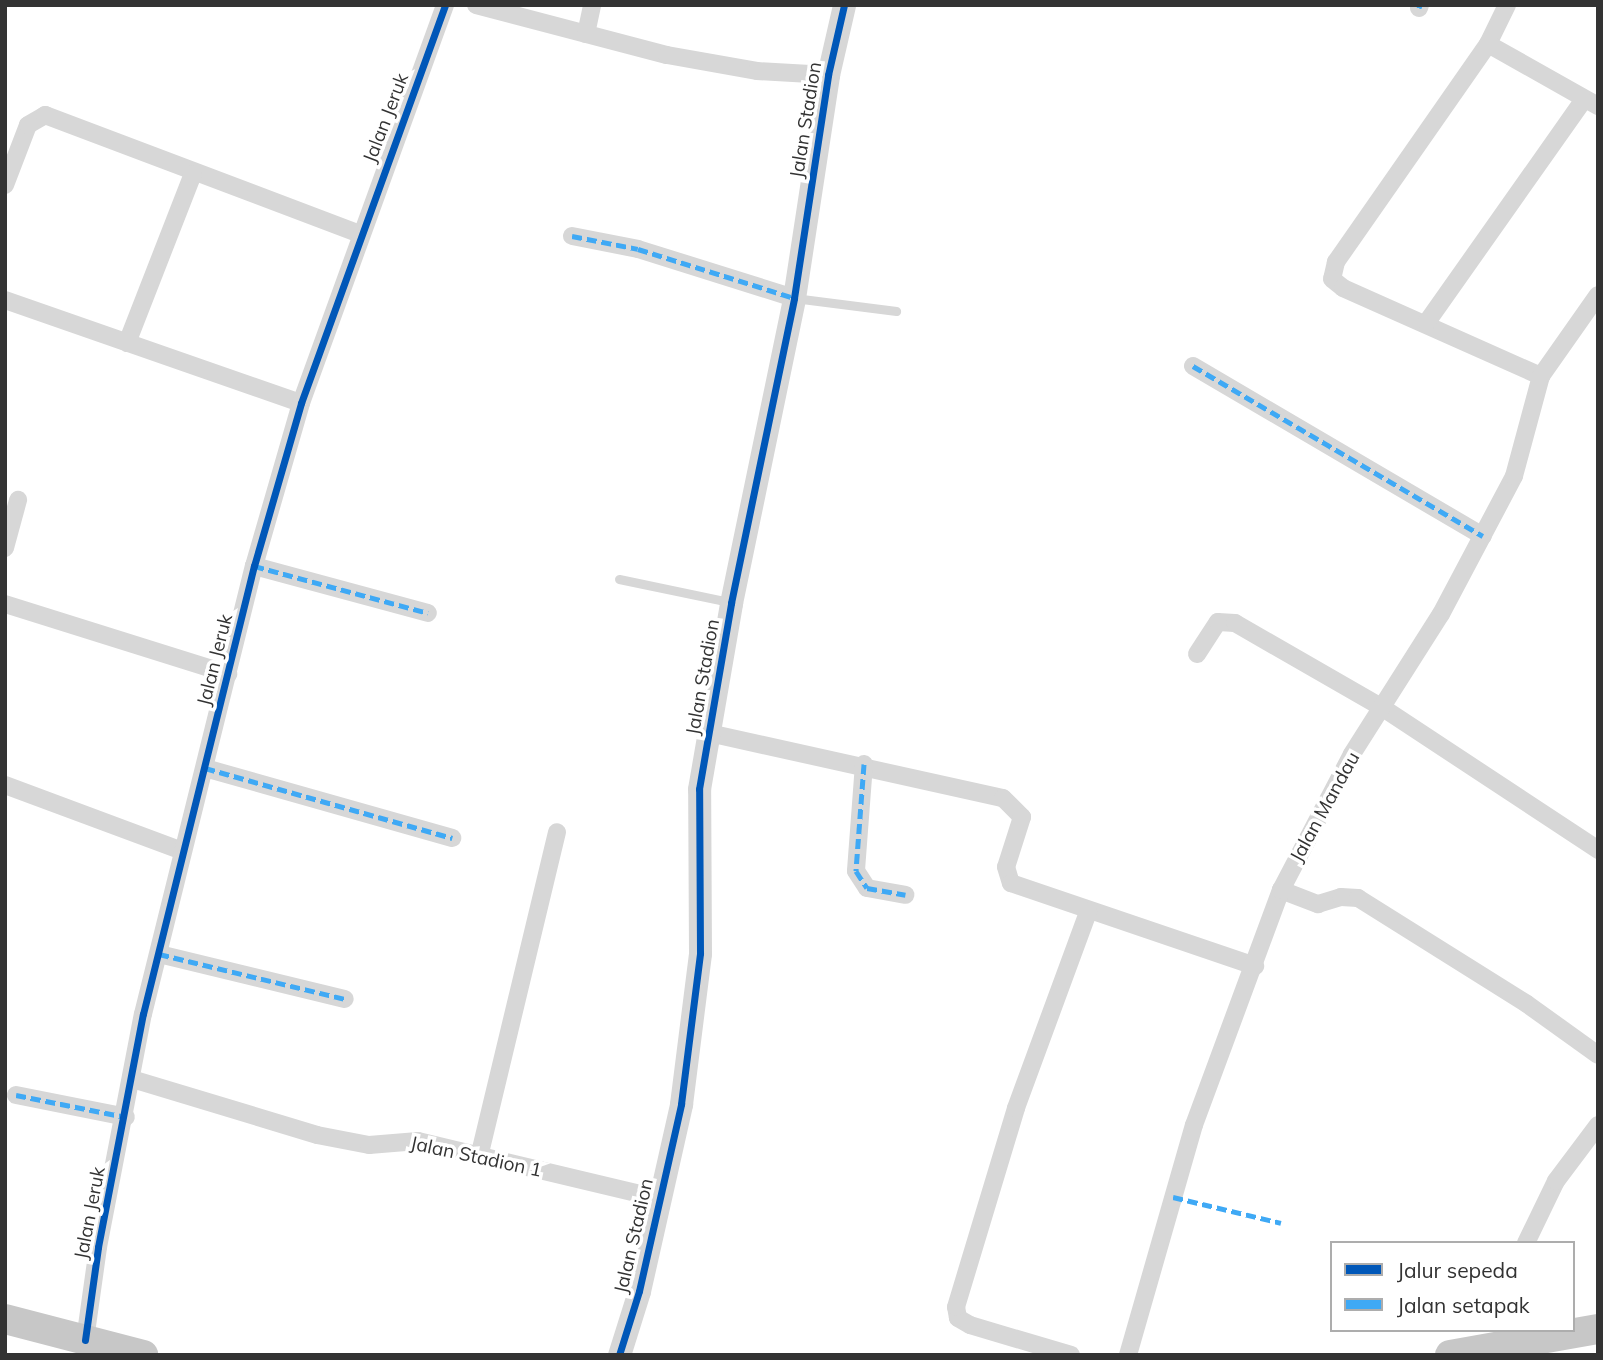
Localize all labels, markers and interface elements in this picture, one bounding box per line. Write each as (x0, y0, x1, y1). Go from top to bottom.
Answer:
street label: Jalan Stadion (786, 60, 826, 180)
street label: Jalan Jeruk (359, 70, 413, 166)
street label: Jalan Jeruk (193, 612, 237, 708)
street label: Jalan Stadion (682, 617, 724, 737)
street label: Jalan Mandau (1285, 748, 1365, 866)
street label: Jalan Stadion 1 (408, 1132, 544, 1182)
street label: Jalan Jeruk (70, 1165, 110, 1261)
street label: Jalan Stadion (610, 1176, 658, 1296)
legend (1330, 1241, 1575, 1332)
text: Jalur sepeda (1397, 1257, 1518, 1283)
text: Jalan setapak (1397, 1292, 1530, 1318)

